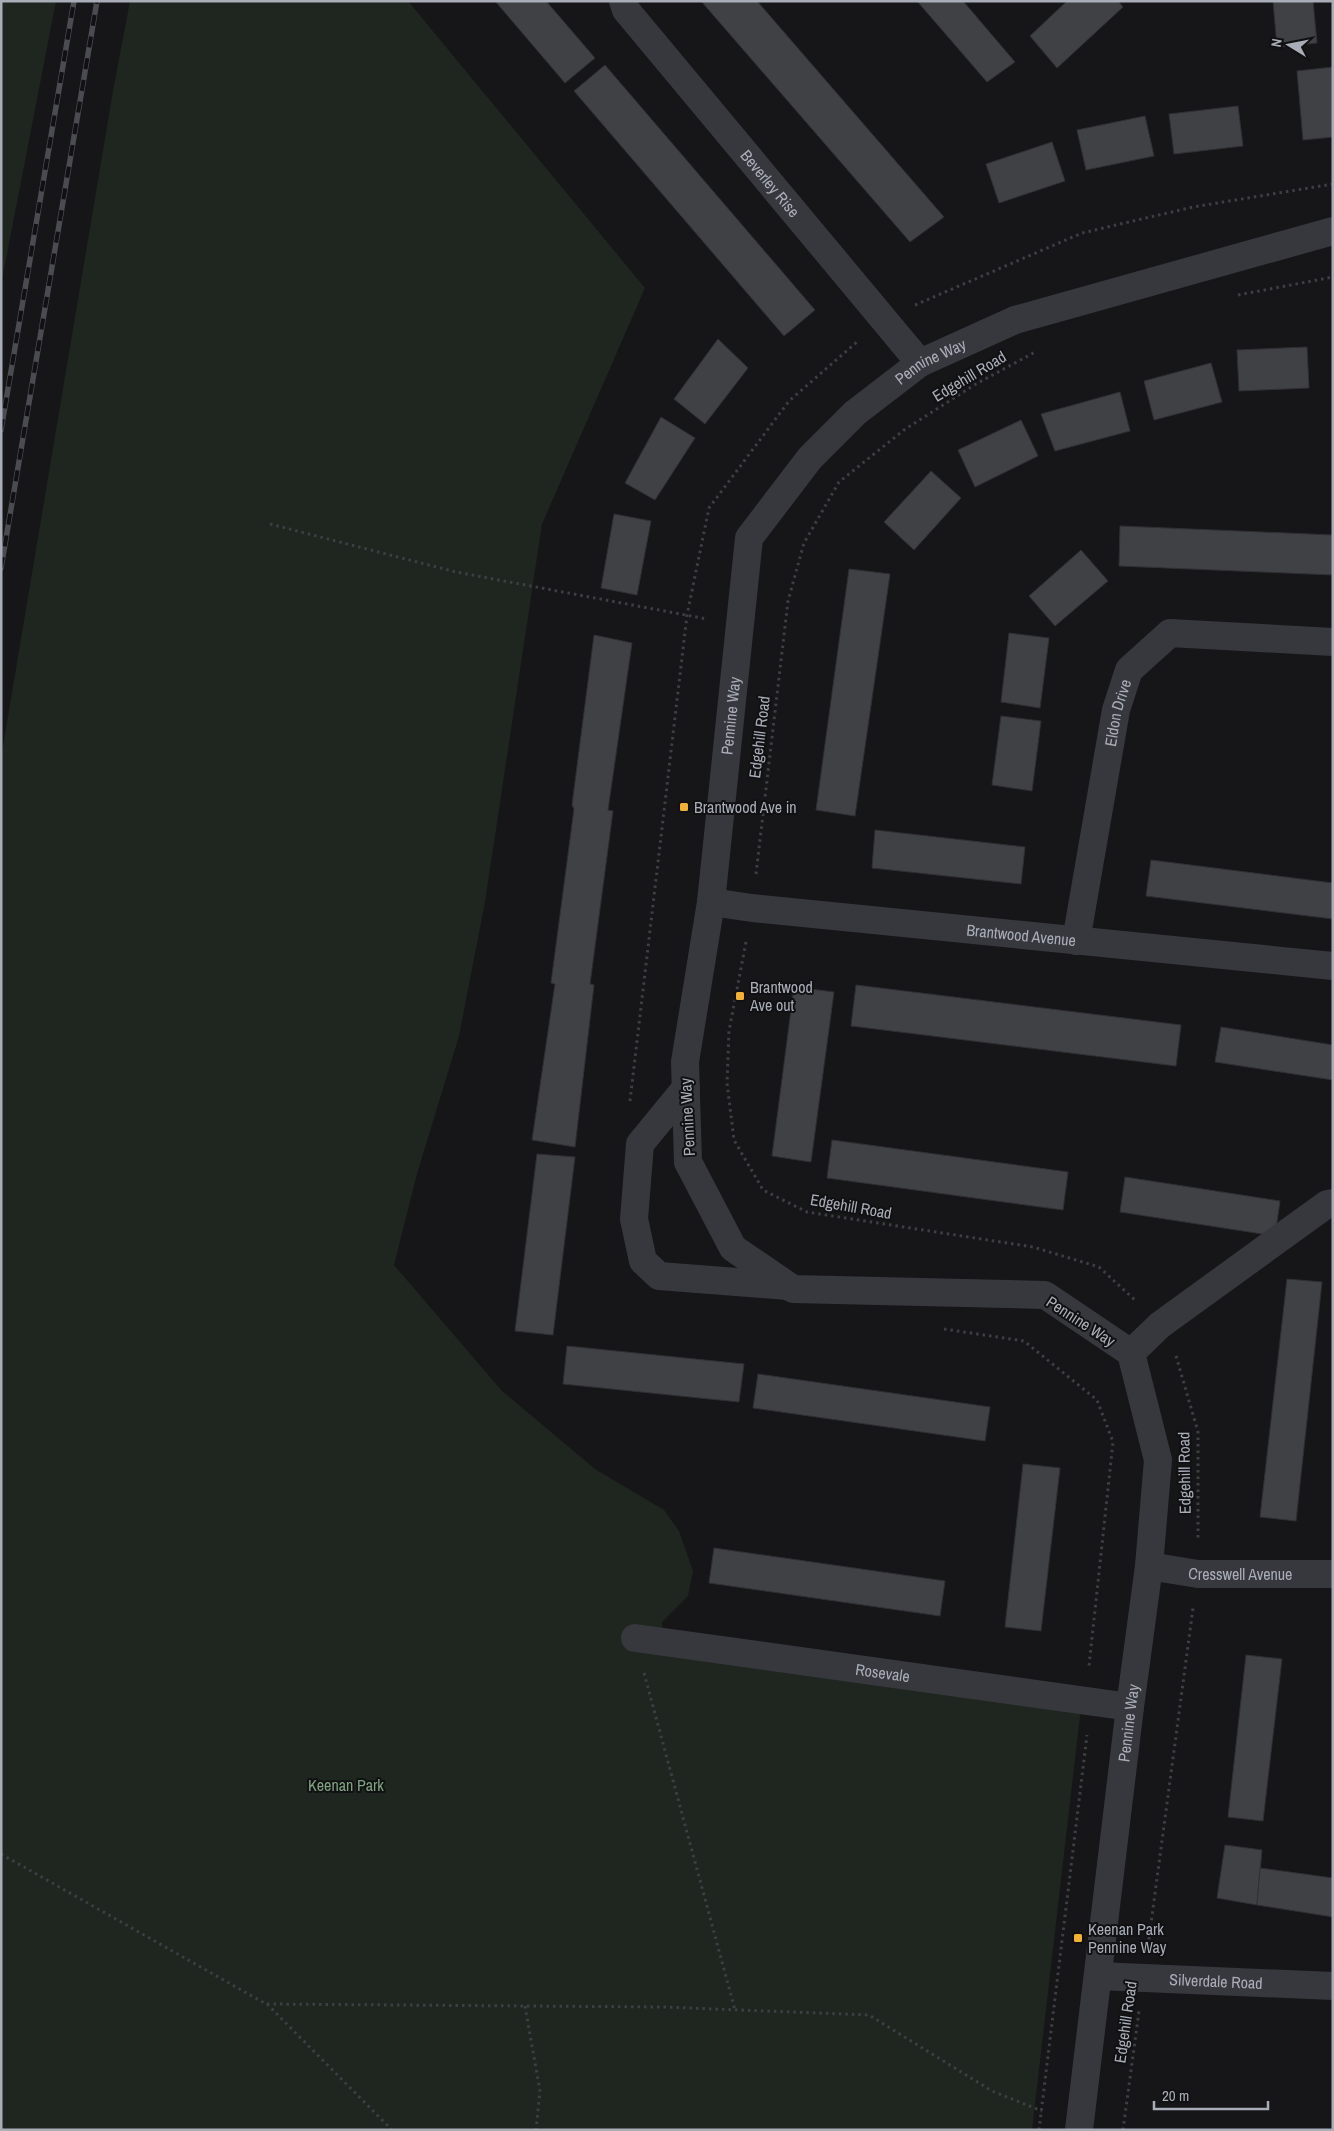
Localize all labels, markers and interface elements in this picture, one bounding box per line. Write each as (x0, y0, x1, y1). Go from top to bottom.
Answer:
north arrow (1264, 20, 1314, 70)
text: N (1267, 37, 1286, 48)
street label: Beverley Rise (736, 145, 805, 222)
street label: Pennine Way (890, 333, 970, 389)
street label: Edgehill Road (928, 345, 1010, 407)
street label: Pennine Way (715, 675, 745, 756)
street label: Eldon Drive (1099, 676, 1136, 748)
street label: Edgehill Road (743, 695, 775, 779)
place label: Brantwood Ave in (694, 796, 797, 818)
marker: Brantwood Ave in (678, 801, 690, 813)
street label: Brantwood Avenue (965, 918, 1077, 951)
place label: Brantwood Ave out (749, 976, 813, 1016)
marker: Brantwood Ave out (734, 990, 746, 1002)
street label: Pennine Way (674, 1077, 700, 1157)
street label: Edgehill Road (809, 1188, 893, 1224)
street label: Pennine Way (1042, 1290, 1120, 1352)
street label: Edgehill Road (1172, 1432, 1196, 1514)
street label: Cresswell Avenue (1187, 1562, 1292, 1585)
street label: Rosevale (854, 1658, 911, 1687)
street label: Pennine Way (1112, 1682, 1144, 1763)
park label: Keenan Park (308, 1774, 384, 1796)
place label: Keenan Park Pennine Way (1088, 1918, 1167, 1958)
marker: Keenan Park Pennine Way (1072, 1932, 1084, 1944)
street label: Silverdale Road (1169, 1968, 1263, 1994)
street label: Edgehill Road (1108, 1980, 1142, 2064)
scale bar (1154, 2078, 1268, 2110)
text: 20 m (1162, 2085, 1189, 2106)

